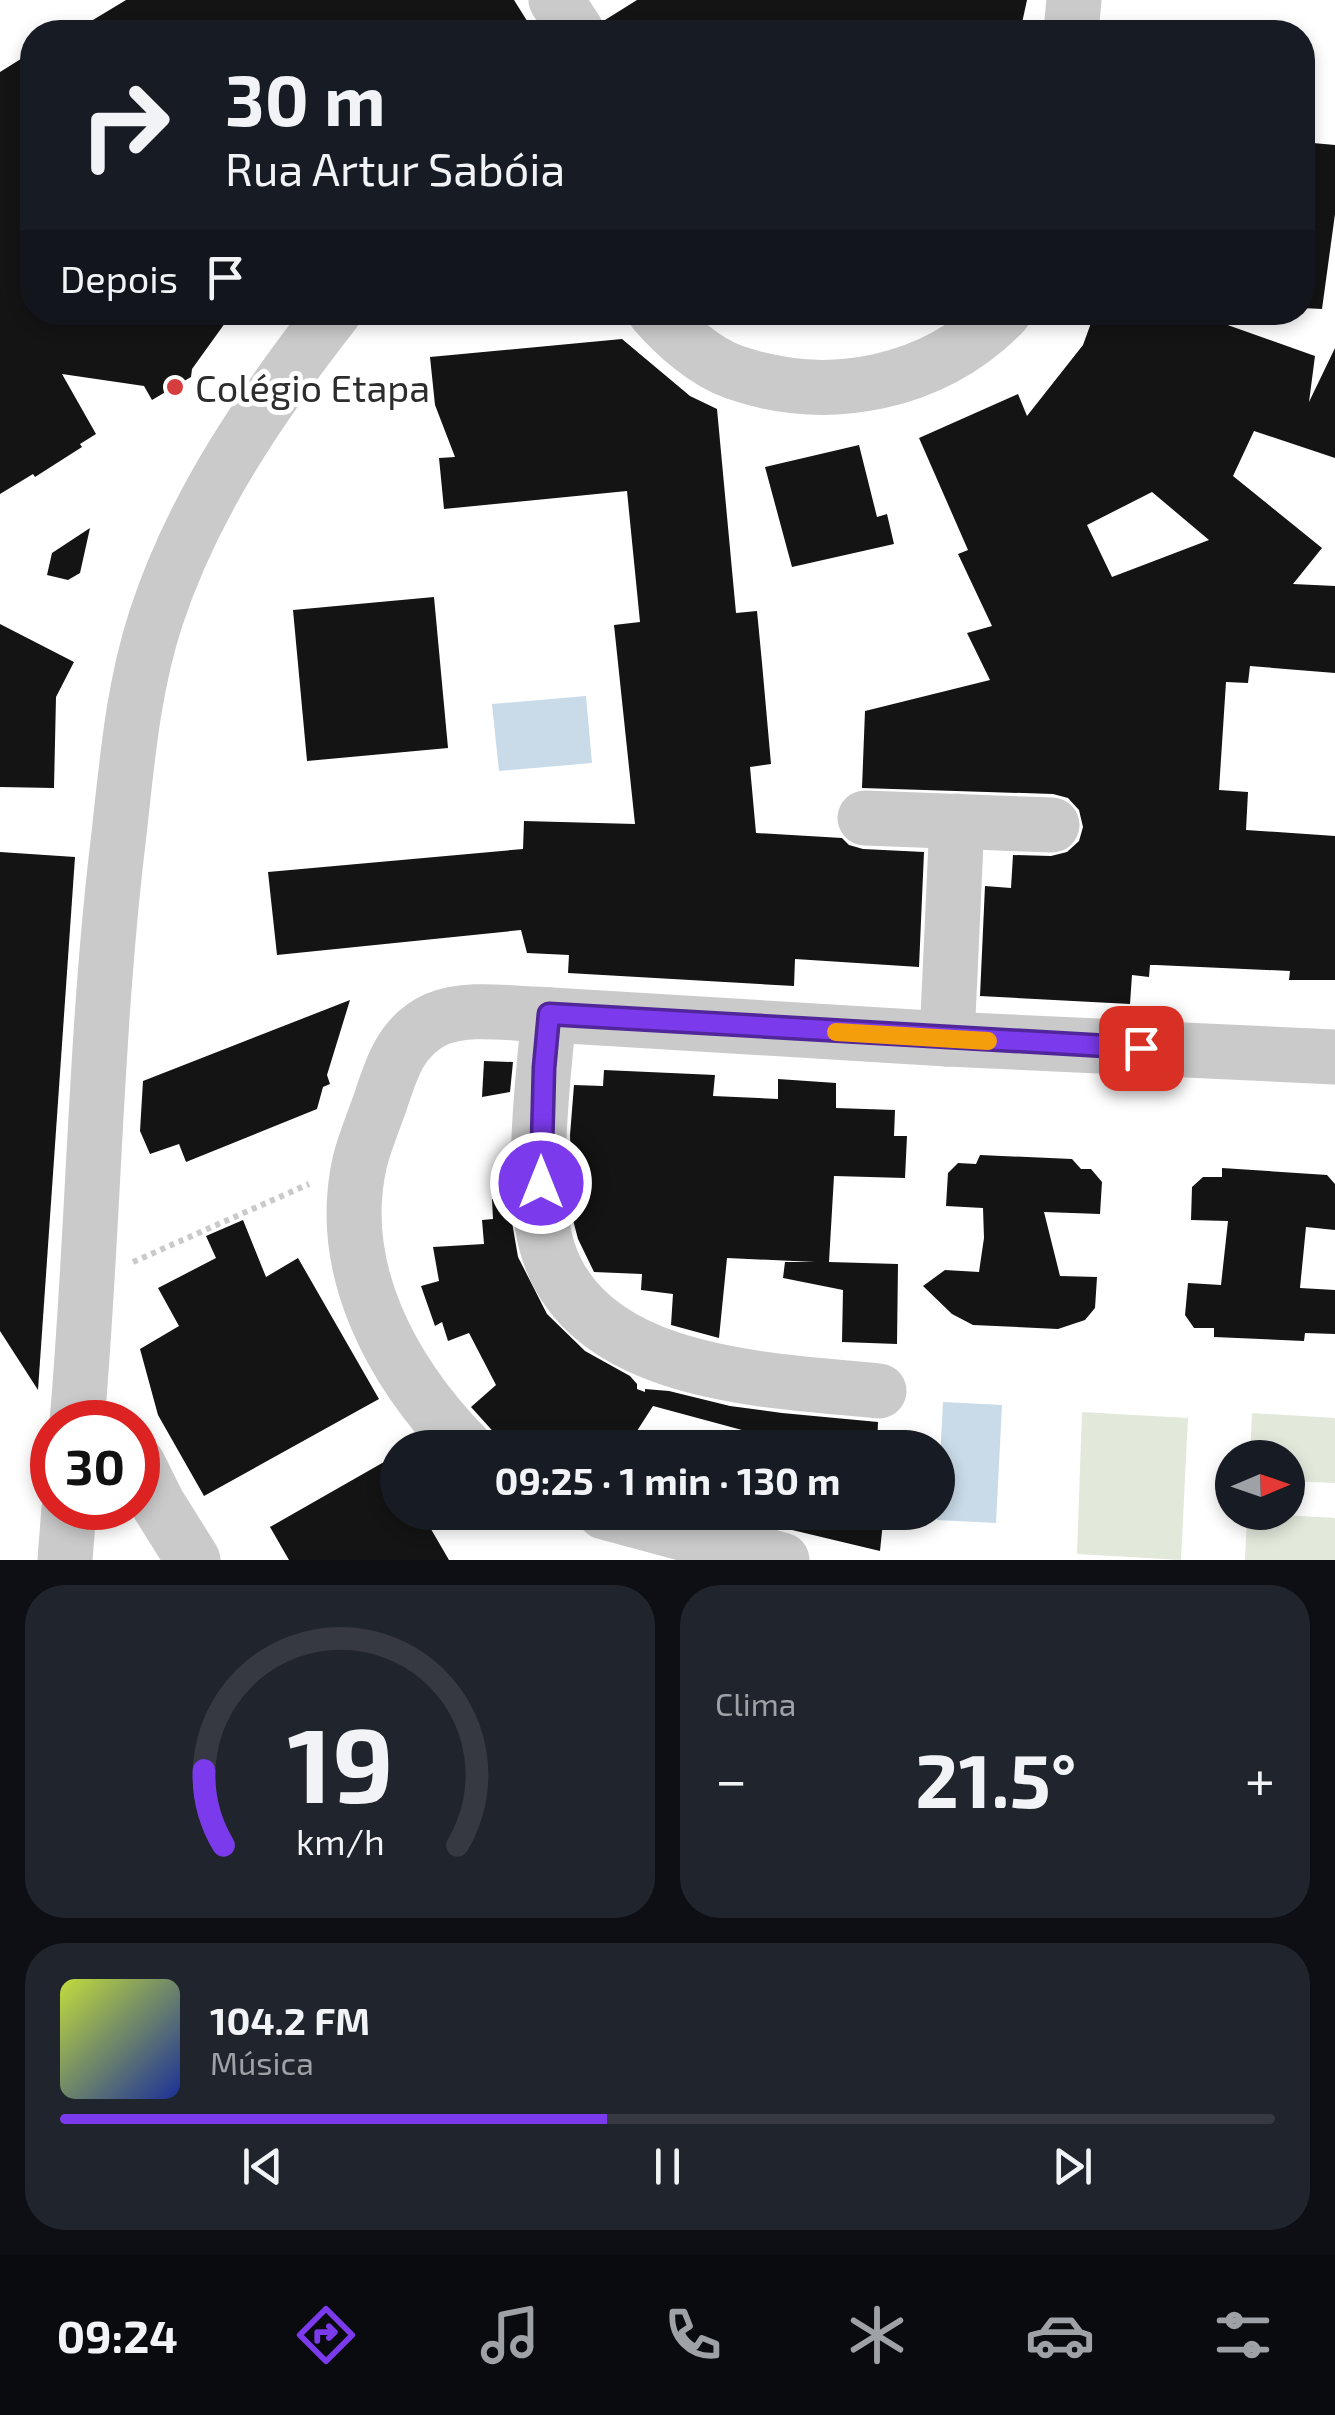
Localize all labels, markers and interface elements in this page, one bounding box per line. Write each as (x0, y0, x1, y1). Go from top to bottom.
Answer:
text: 30 m (225, 56, 386, 140)
icon: right (60, 60, 190, 190)
text: Rua Artur Sabóia (225, 141, 565, 195)
icon: arrive (198, 250, 253, 305)
text: Depois (60, 255, 178, 301)
place label: Colégio Etapa (195, 364, 430, 410)
marker: Colégio Etapa (164, 376, 186, 398)
pin (1099, 1006, 1184, 1091)
icon: arrive (1114, 1021, 1169, 1076)
position arrow (489, 1131, 593, 1235)
speed limit sign: 30 (30, 1400, 160, 1530)
north arrow (1215, 1440, 1305, 1530)
map controls (1215, 1440, 1305, 1530)
text: 09:25 · 1 min · 130 m (494, 1457, 841, 1503)
text: Clima (715, 1684, 796, 1722)
text: 19 (287, 1699, 393, 1824)
text: 21.5° (915, 1733, 1077, 1823)
text: − (715, 1745, 747, 1811)
text: + (1245, 1745, 1275, 1811)
text: km/h (296, 1819, 384, 1862)
text: 104.2 FM (210, 1997, 370, 2043)
text: Música (210, 2043, 314, 2081)
icon: previous (235, 2139, 290, 2194)
icon: pause (640, 2139, 695, 2194)
icon: next (1045, 2139, 1100, 2194)
icon: directions (291, 2300, 361, 2370)
icon: music (475, 2300, 545, 2370)
icon: phone (658, 2300, 728, 2370)
icon: climate (842, 2300, 912, 2370)
icon: car (1025, 2300, 1095, 2370)
icon: filters (1208, 2300, 1278, 2370)
text: 09:24 (57, 2308, 178, 2362)

